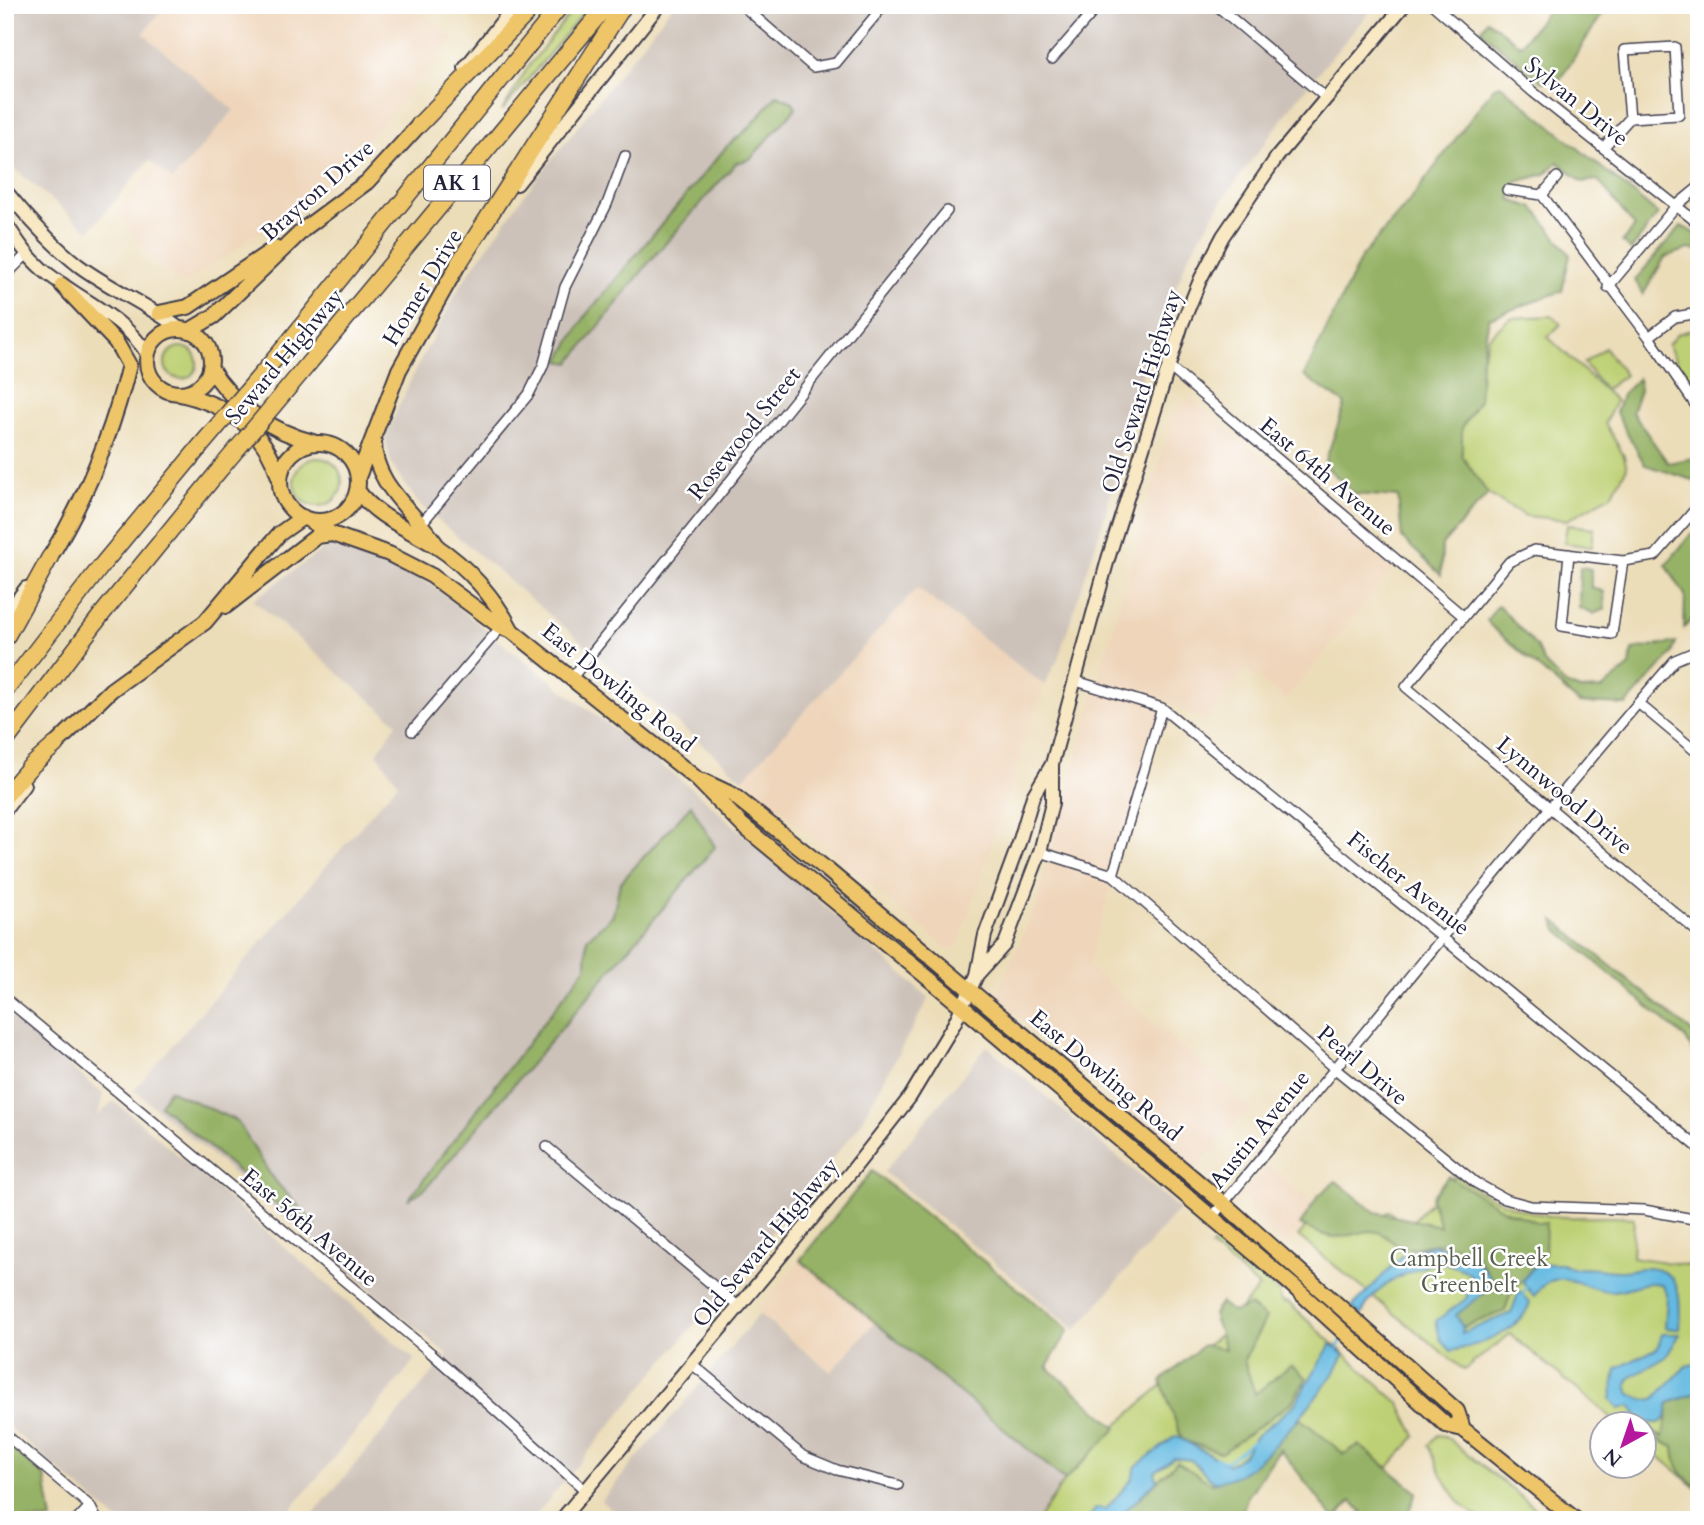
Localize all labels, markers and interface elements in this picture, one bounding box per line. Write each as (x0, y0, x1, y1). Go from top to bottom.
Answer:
street label: Sylvan Drive (1518, 50, 1635, 153)
street label: Brayton Drive (254, 133, 381, 248)
road number: AK 1 (424, 166, 490, 200)
street label: Homer Drive (375, 223, 470, 352)
street label: Seward Highway (218, 282, 351, 431)
street label: Old Seward Highway (1094, 285, 1189, 497)
street label: Rosewood Street (681, 360, 808, 507)
street label: East 64th Avenue (1253, 410, 1403, 543)
street label: East Dowling Road (535, 616, 703, 760)
street label: Lynnwood Drive (1490, 729, 1640, 862)
street label: Fischer Avenue (1341, 824, 1477, 943)
street label: East Dowling Road (1023, 1002, 1189, 1149)
street label: Pearl Drive (1311, 1018, 1415, 1113)
street label: Austin Avenue (1202, 1064, 1317, 1195)
street label: Old Seward Highway (685, 1151, 846, 1334)
street label: East 56th Avenue (235, 1161, 385, 1294)
park label: Campbell Creek Greenbelt (1389, 1243, 1549, 1300)
north arrow (1588, 1410, 1658, 1480)
text: N (1598, 1442, 1627, 1473)

